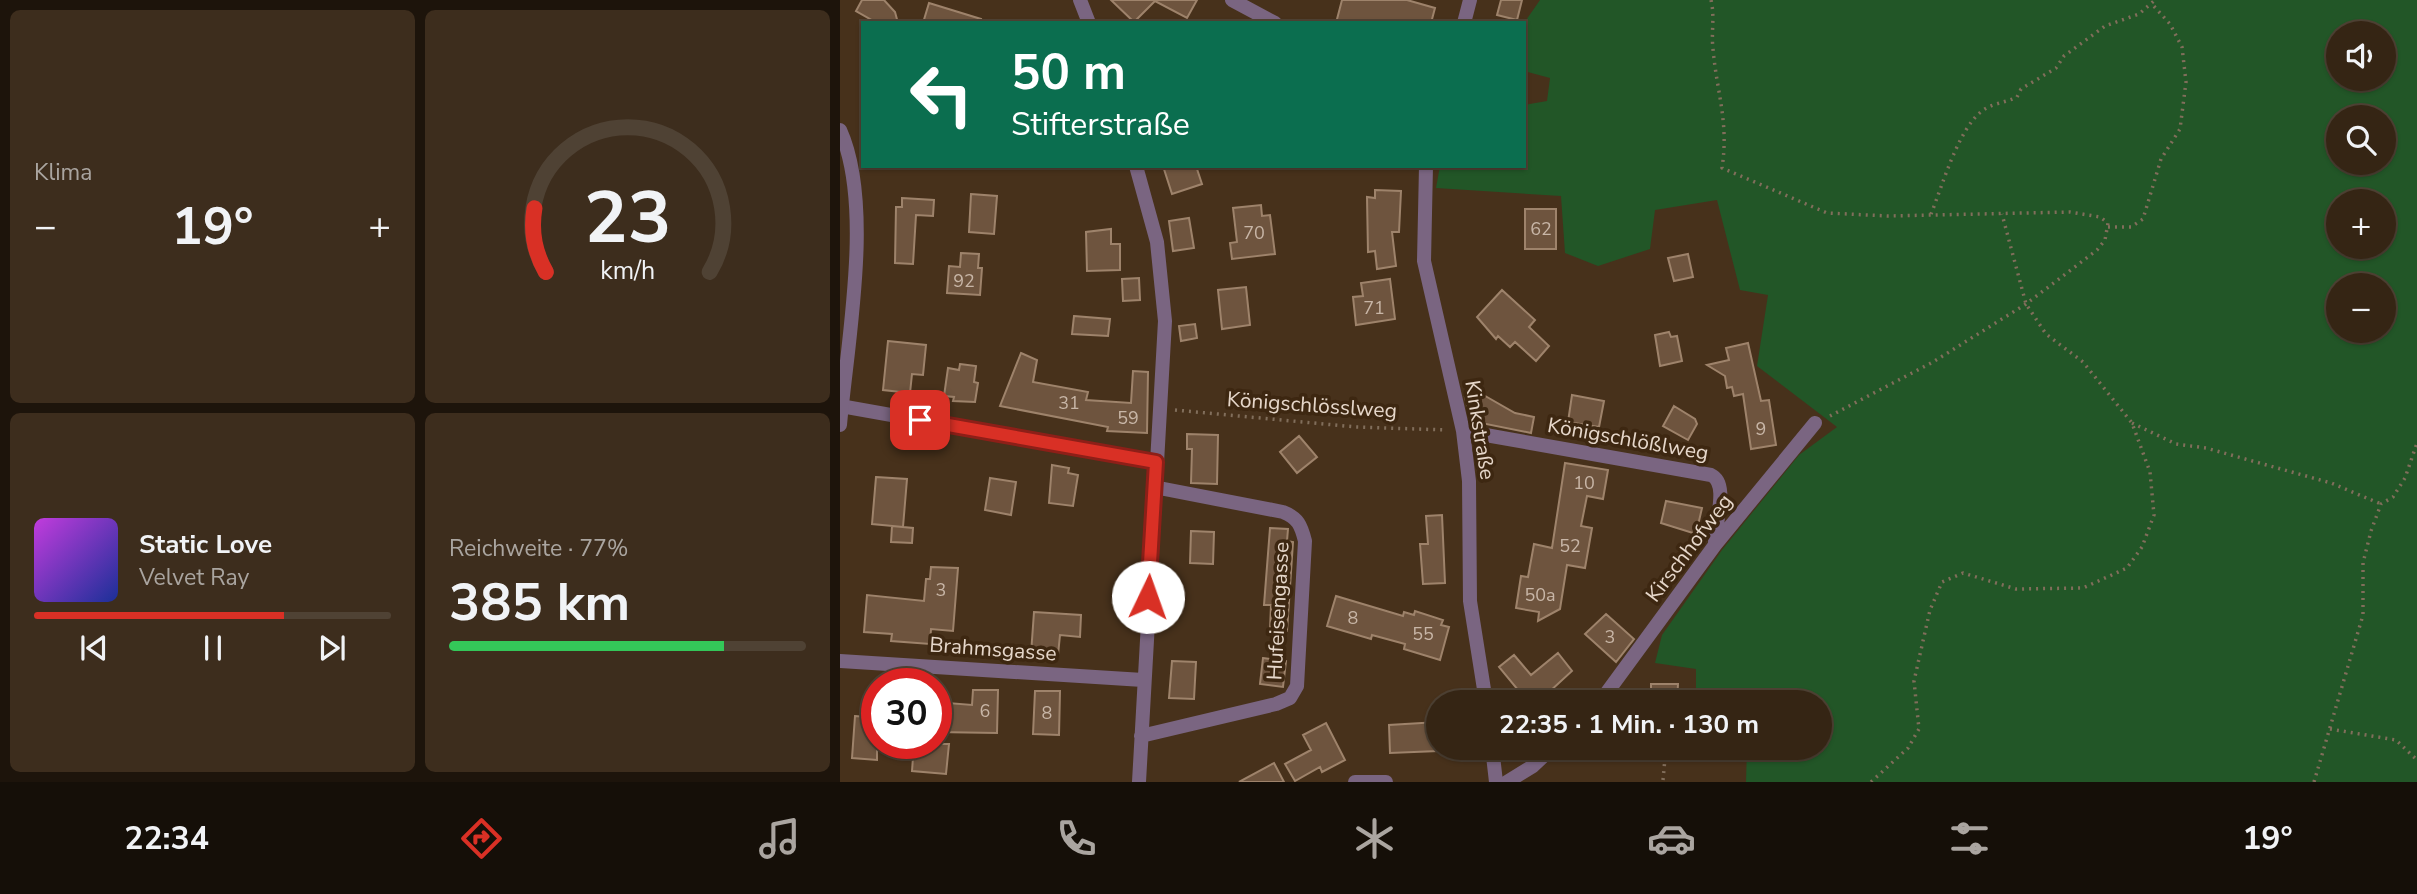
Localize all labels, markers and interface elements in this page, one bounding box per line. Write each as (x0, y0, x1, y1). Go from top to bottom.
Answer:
map controls (2326, 21, 2396, 343)
button: sound (2326, 21, 2396, 91)
text: 50 m (1011, 39, 1126, 106)
icon: left (896, 49, 987, 140)
text: Stifterstraße (1011, 103, 1190, 146)
button: search (2326, 105, 2396, 175)
text: Klima (34, 157, 92, 188)
text: 23 (584, 169, 671, 269)
button: + (2326, 189, 2396, 259)
text: 19° (171, 191, 254, 262)
text: − (34, 201, 57, 252)
text: + (368, 201, 391, 252)
house number: 62 (1530, 217, 1552, 241)
house number: 70 (1243, 221, 1265, 245)
text: km/h (600, 254, 655, 288)
house number: 92 (953, 269, 975, 293)
button: − (2326, 273, 2396, 343)
house number: 71 (1363, 296, 1385, 320)
street label: Kinkstraße (1458, 378, 1502, 482)
street label: Königschlösslweg (1226, 385, 1398, 425)
pin (890, 390, 950, 450)
house number: 31 (1058, 391, 1080, 415)
icon: arrive (901, 401, 939, 439)
house number: 59 (1117, 406, 1139, 430)
street label: Königschlößlweg (1545, 411, 1711, 467)
house number: 9 (1756, 417, 1766, 441)
house number: 10 (1573, 471, 1595, 495)
street label: Kirschhofweg (1639, 488, 1739, 608)
text: Static Love (139, 527, 272, 562)
text: Reichweite · 77% (449, 533, 628, 564)
house number: 52 (1559, 534, 1581, 558)
street label: Hufeisengasse (1260, 541, 1296, 681)
position arrow (1111, 560, 1185, 634)
text: Velvet Ray (139, 562, 249, 593)
text: 385 km (449, 567, 630, 638)
house number: 3 (936, 578, 946, 602)
house number: 50a (1524, 583, 1556, 607)
house number: 8 (1348, 606, 1358, 630)
house number: 55 (1412, 622, 1434, 646)
house number: 3 (1605, 625, 1615, 649)
icon: previous (75, 629, 113, 667)
icon: pause (194, 629, 232, 667)
icon: next (313, 629, 351, 667)
street label: Brahmsgasse (928, 631, 1058, 667)
speed limit sign: 30 (861, 668, 952, 759)
house number: 6 (980, 699, 990, 723)
house number: 8 (1042, 701, 1052, 725)
text: 22:35 · 1 Min. · 130 m (1499, 707, 1759, 742)
icon: directions (457, 814, 506, 863)
icon: music (755, 814, 804, 863)
icon: phone (1052, 814, 1101, 863)
icon: climate (1350, 814, 1399, 863)
icon: car (1647, 814, 1696, 863)
icon: filters (1945, 814, 1994, 863)
text: 22:34 (124, 817, 209, 860)
text: 19° (2242, 817, 2293, 860)

